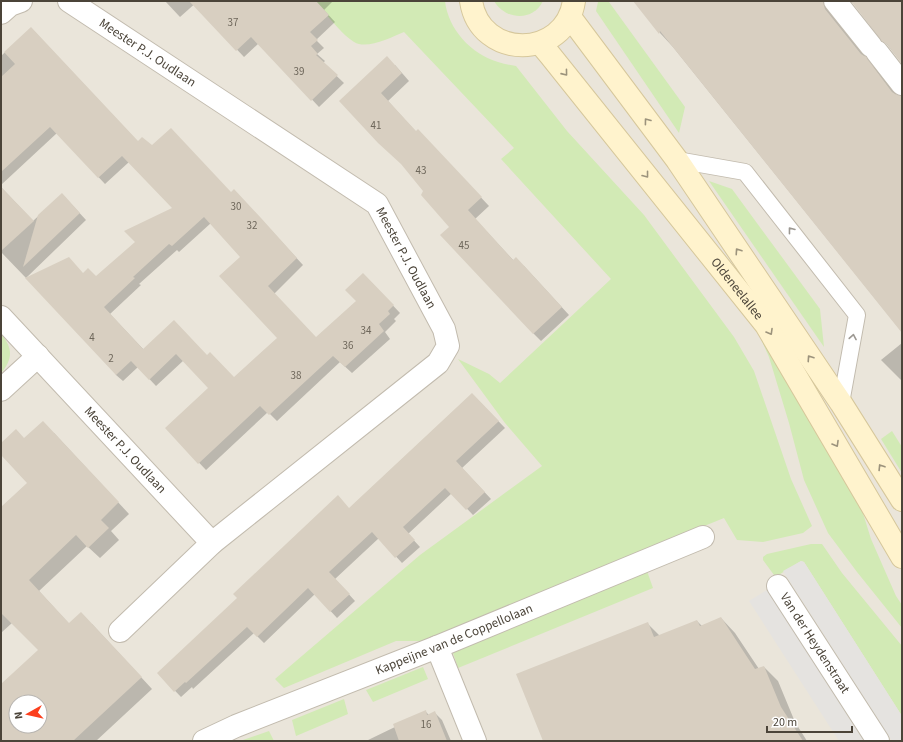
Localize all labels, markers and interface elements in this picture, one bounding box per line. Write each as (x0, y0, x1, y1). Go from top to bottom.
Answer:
street label: Meester P.J. Oudlaan (95, 14, 200, 91)
house number: 37 (228, 15, 238, 30)
house number: 39 (294, 64, 304, 79)
one-way arrow (560, 69, 567, 76)
house number: 41 (371, 118, 381, 133)
one-way arrow (645, 118, 652, 125)
house number: 43 (416, 163, 426, 178)
one-way arrow (642, 170, 649, 177)
house number: 30 (231, 199, 241, 214)
street label: Meester P.J. Oudlaan (371, 204, 440, 312)
house number: 32 (247, 218, 257, 233)
one-way arrow (788, 228, 795, 235)
house number: 45 (459, 238, 469, 253)
one-way arrow (735, 248, 742, 255)
street label: Oldeneelallee (707, 254, 768, 324)
house number: 34 (361, 323, 372, 338)
one-way arrow (765, 328, 772, 335)
house number: 4 (89, 330, 95, 345)
one-way arrow (848, 334, 857, 340)
house number: 36 (343, 338, 354, 353)
house number: 2 (108, 351, 114, 366)
one-way arrow (808, 356, 815, 363)
house number: 38 (291, 368, 302, 383)
street label: Meester P.J. Oudlaan (80, 403, 170, 497)
one-way arrow (831, 440, 838, 447)
one-way arrow (879, 464, 886, 471)
street label: Van der Heydenstraat (776, 589, 854, 697)
street label: Kappeijne van de Coppellolaan (373, 599, 536, 679)
north arrow (8, 694, 48, 734)
scale bar (767, 708, 852, 734)
text: N (11, 711, 27, 720)
text: 20 m (773, 714, 797, 731)
house number: 16 (421, 717, 432, 732)

